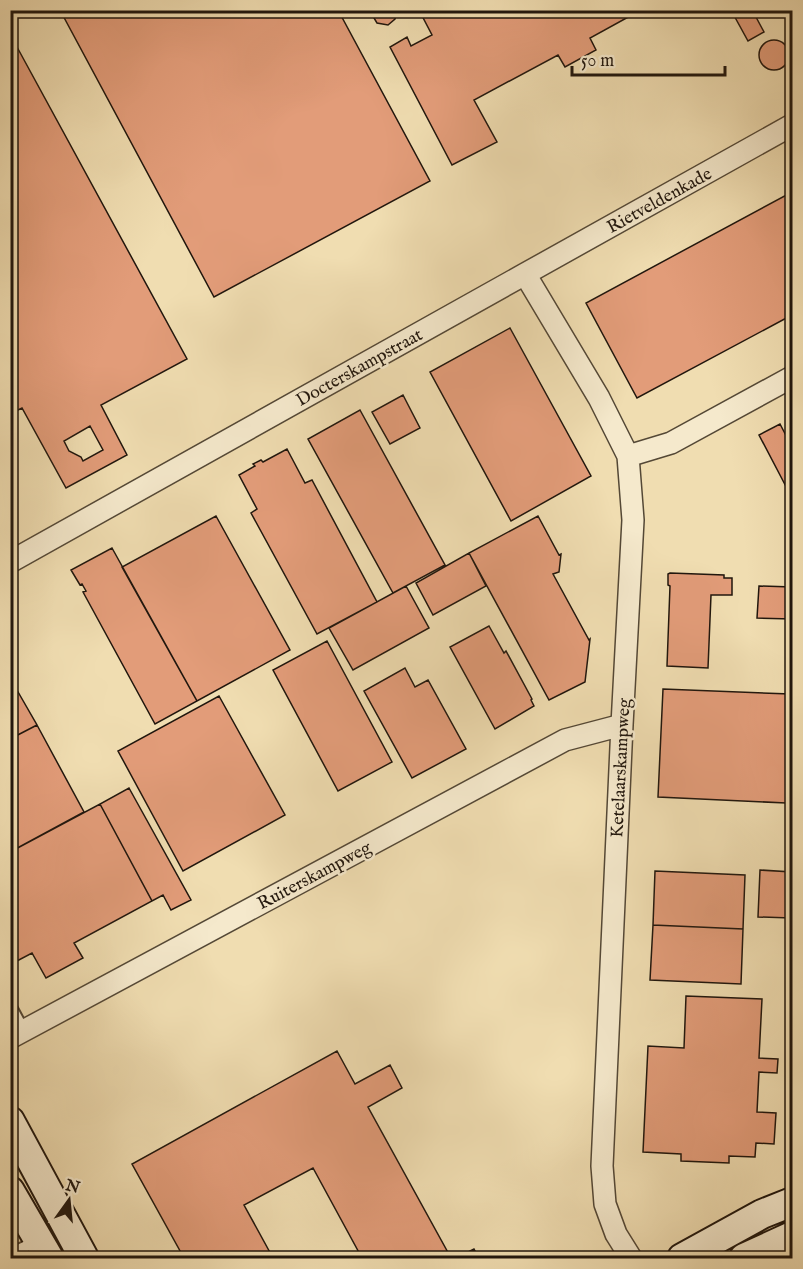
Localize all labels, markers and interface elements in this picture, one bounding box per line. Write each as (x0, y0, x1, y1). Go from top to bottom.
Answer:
scale bar (572, 39, 725, 77)
text: 50 m (581, 50, 614, 73)
street label: Rietveldenkade (603, 163, 716, 240)
street label: Docterskampstraat (292, 324, 427, 413)
street label: Ketelaarskampweg (606, 697, 637, 838)
street label: Ruiterskampweg (254, 837, 376, 916)
north arrow (39, 1170, 99, 1230)
text: N (62, 1176, 82, 1199)

